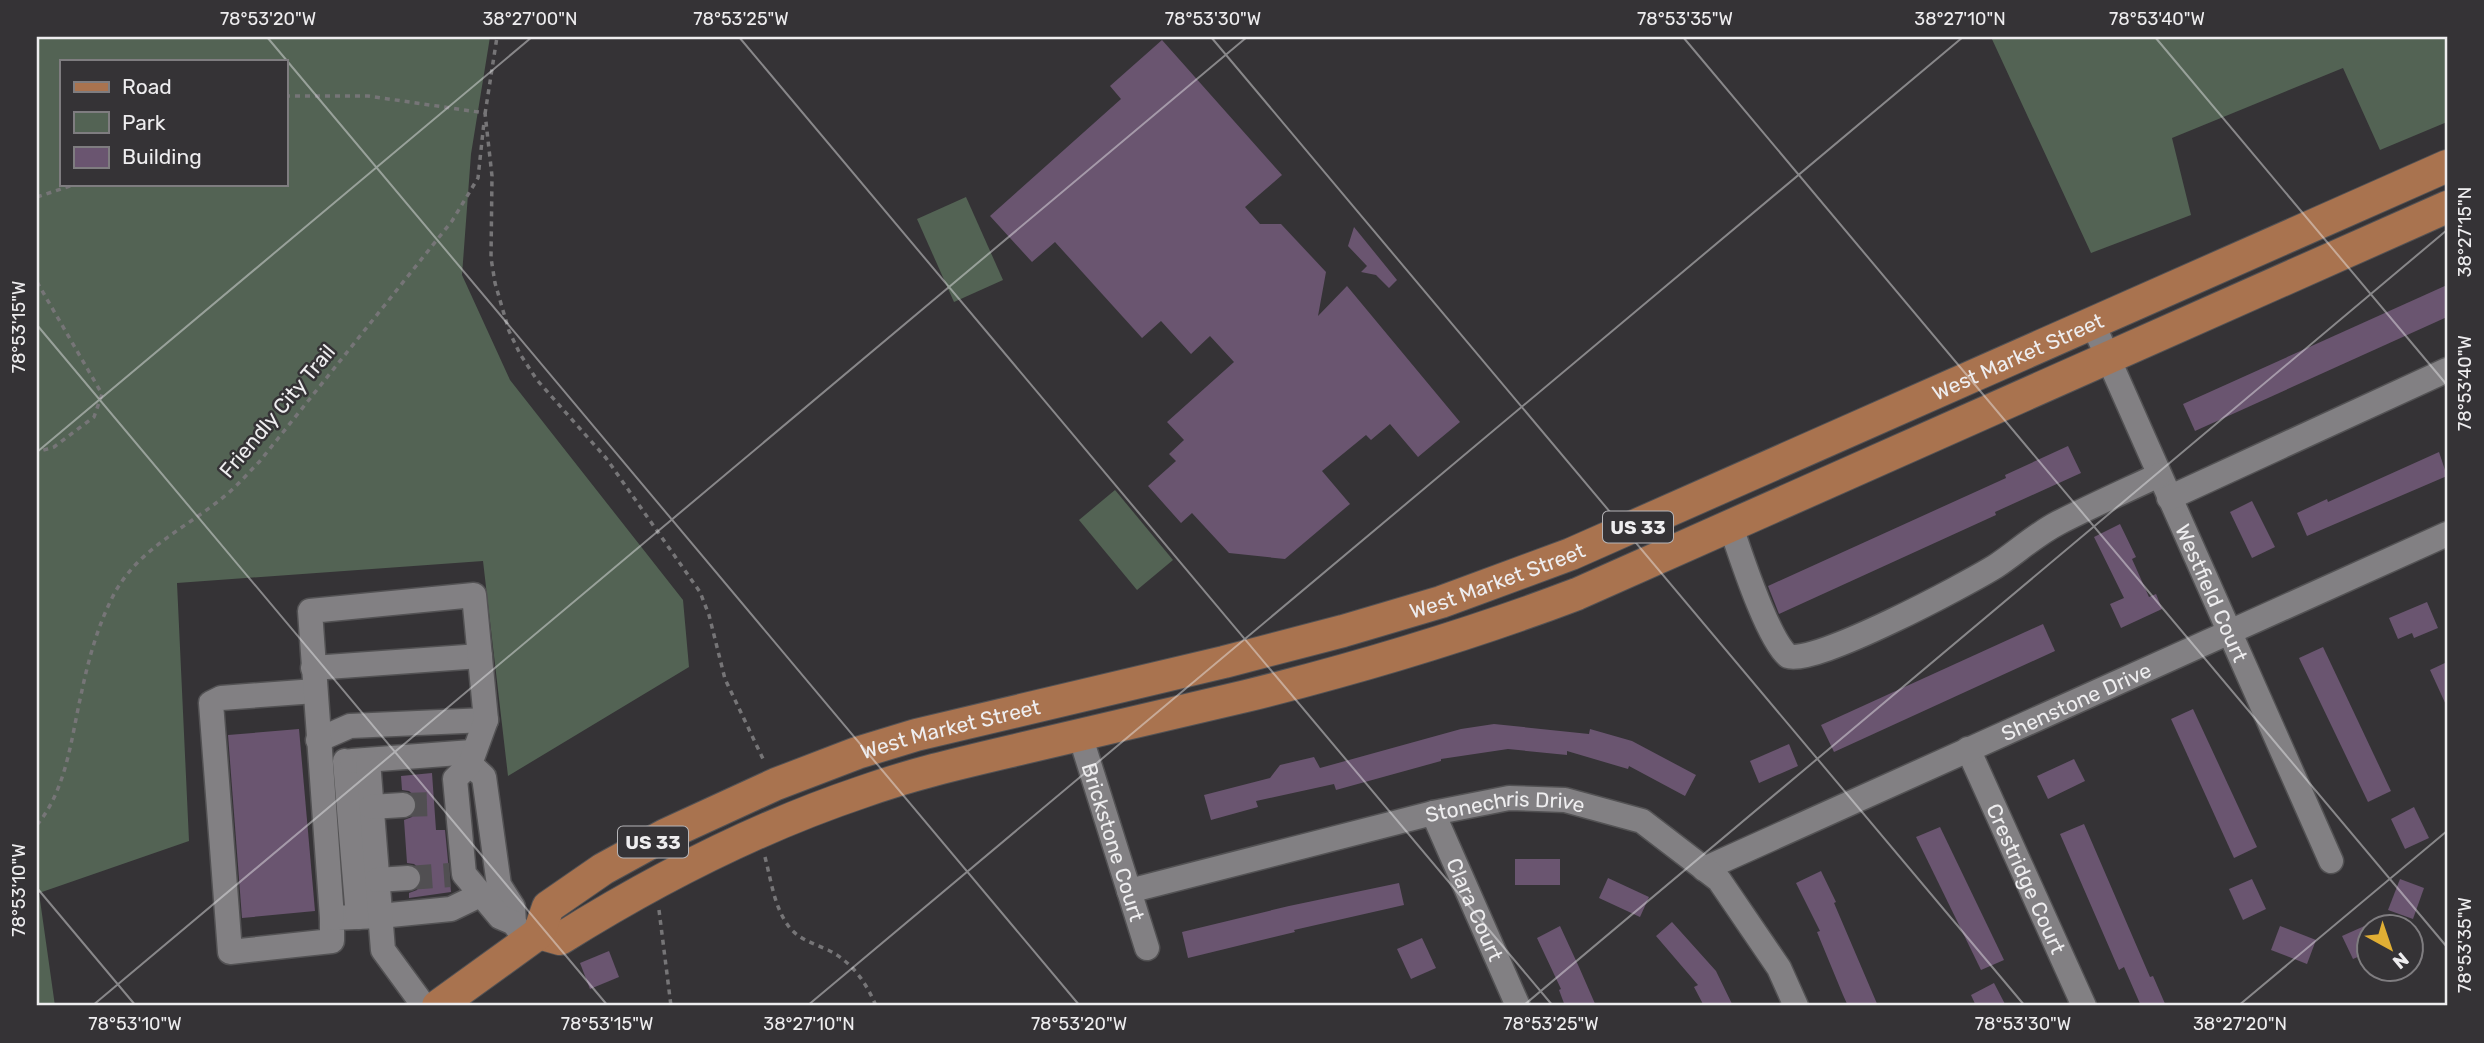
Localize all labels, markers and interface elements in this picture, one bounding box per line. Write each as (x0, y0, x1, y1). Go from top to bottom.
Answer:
text: 78°53'20"W (220, 8, 316, 30)
text: 38°27'00"N (482, 8, 578, 30)
text: 78°53'25"W (693, 8, 789, 30)
text: 78°53'30"W (1165, 8, 1261, 30)
text: 78°53'35"W (1637, 8, 1733, 30)
text: 38°27'10"N (1914, 8, 2006, 30)
text: 78°53'40"W (2109, 8, 2205, 30)
legend (60, 60, 287, 186)
text: Road (122, 74, 172, 99)
text: Park (122, 110, 166, 135)
text: Building (122, 144, 202, 169)
text: 38°27'15"N (2454, 187, 2476, 277)
text: 78°53'15"W (8, 281, 30, 373)
street label: West Market Street (1928, 307, 2107, 405)
text: 78°53'40"W (2454, 335, 2476, 431)
street label: Friendly City Trail (214, 339, 340, 483)
road number: US 33 (1603, 512, 1673, 542)
street label: Westfield Court (2171, 520, 2254, 666)
street label: West Market Street (1406, 537, 1589, 623)
street label: Shenstone Drive (1997, 657, 2155, 746)
street label: West Market Street (857, 694, 1043, 764)
street label: Brickstone Court (1077, 759, 1150, 924)
street label: Stonechris Drive (1422, 785, 1588, 827)
street label: Crestridge Court (1982, 799, 2071, 958)
road number: US 33 (618, 827, 688, 858)
text: 78°53'10"W (8, 843, 30, 937)
street label: Clara Court (1442, 854, 1509, 965)
text: 78°53'35"W (2454, 897, 2476, 993)
north arrow (2354, 914, 2424, 984)
text: N (2388, 947, 2413, 974)
text: 78°53'10"W (88, 1013, 182, 1035)
text: 78°53'15"W (561, 1013, 653, 1035)
text: 38°27'10"N (763, 1013, 855, 1035)
text: 78°53'20"W (1031, 1013, 1127, 1035)
text: 78°53'25"W (1503, 1013, 1599, 1035)
text: 78°53'30"W (1975, 1013, 2071, 1035)
text: 38°27'20"N (2193, 1013, 2287, 1035)

